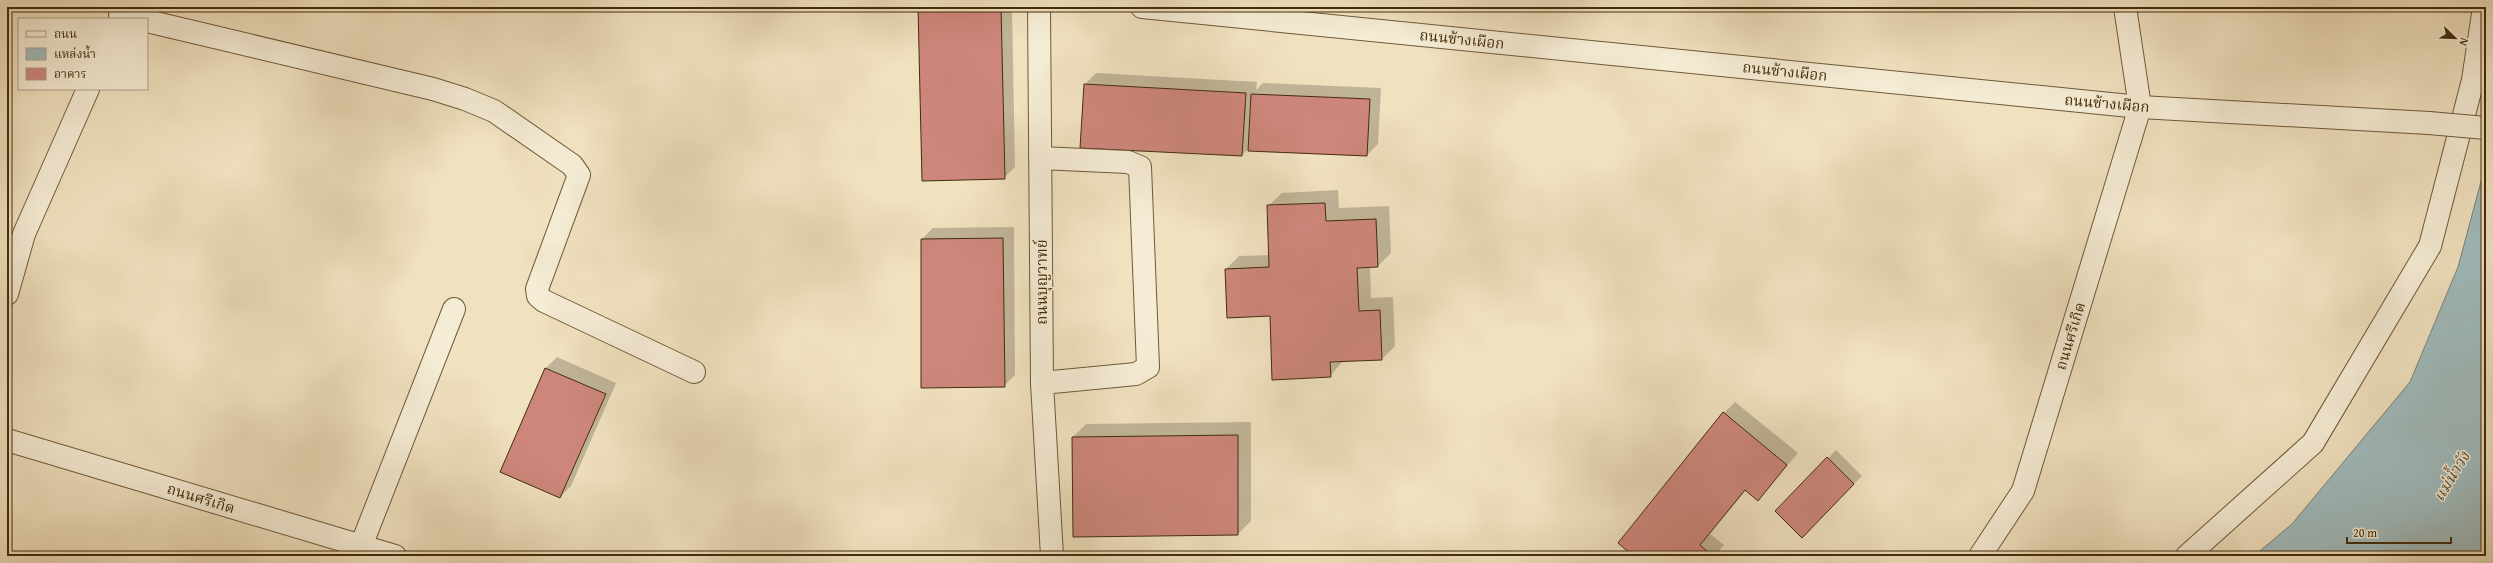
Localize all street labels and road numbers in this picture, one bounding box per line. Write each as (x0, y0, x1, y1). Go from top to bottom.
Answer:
street label: ถนนช้างเผือก (1418, 24, 1506, 54)
street label: ถนนช้างเผือก (1741, 56, 1829, 86)
street label: ถนนช้างเผือก (2064, 89, 2150, 117)
street label: ถนนบุญวาทย์ (1031, 239, 1053, 325)
street label: ถนนศรีเกิด (2050, 299, 2090, 373)
street label: ถนนศรีเกิด (164, 478, 238, 518)

